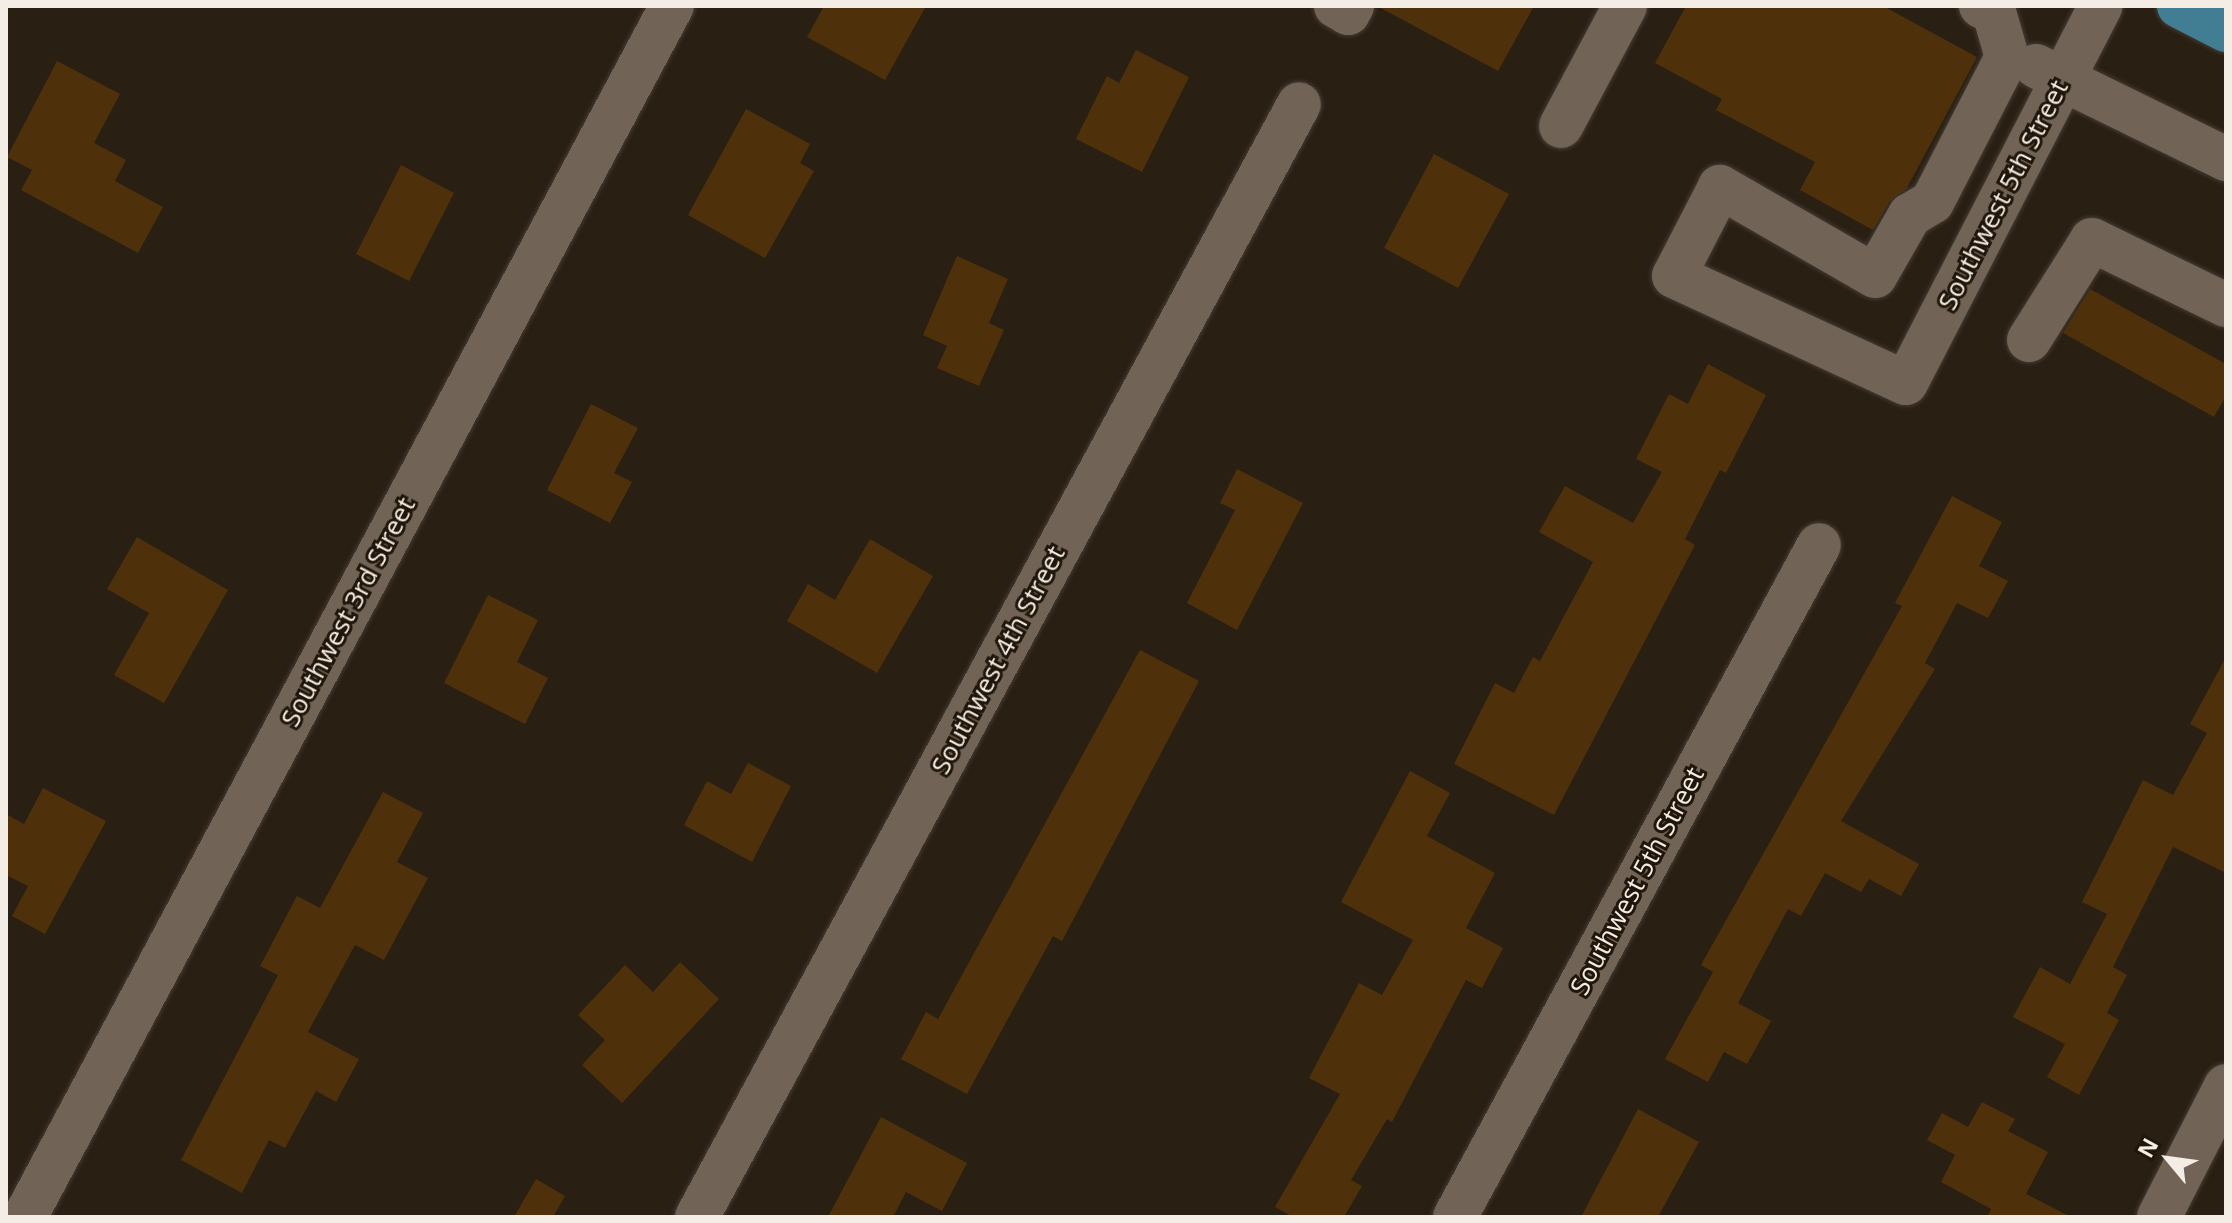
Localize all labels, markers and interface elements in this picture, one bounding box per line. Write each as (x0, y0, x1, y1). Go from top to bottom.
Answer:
street label: Southwest 5th Street (1932, 75, 2074, 315)
street label: Southwest 3rd Street (274, 492, 422, 732)
street label: Southwest 4th Street (925, 541, 1071, 779)
street label: Southwest 5th Street (1564, 762, 1710, 1000)
north arrow (2128, 1119, 2208, 1199)
text: N (2130, 1132, 2164, 1162)

